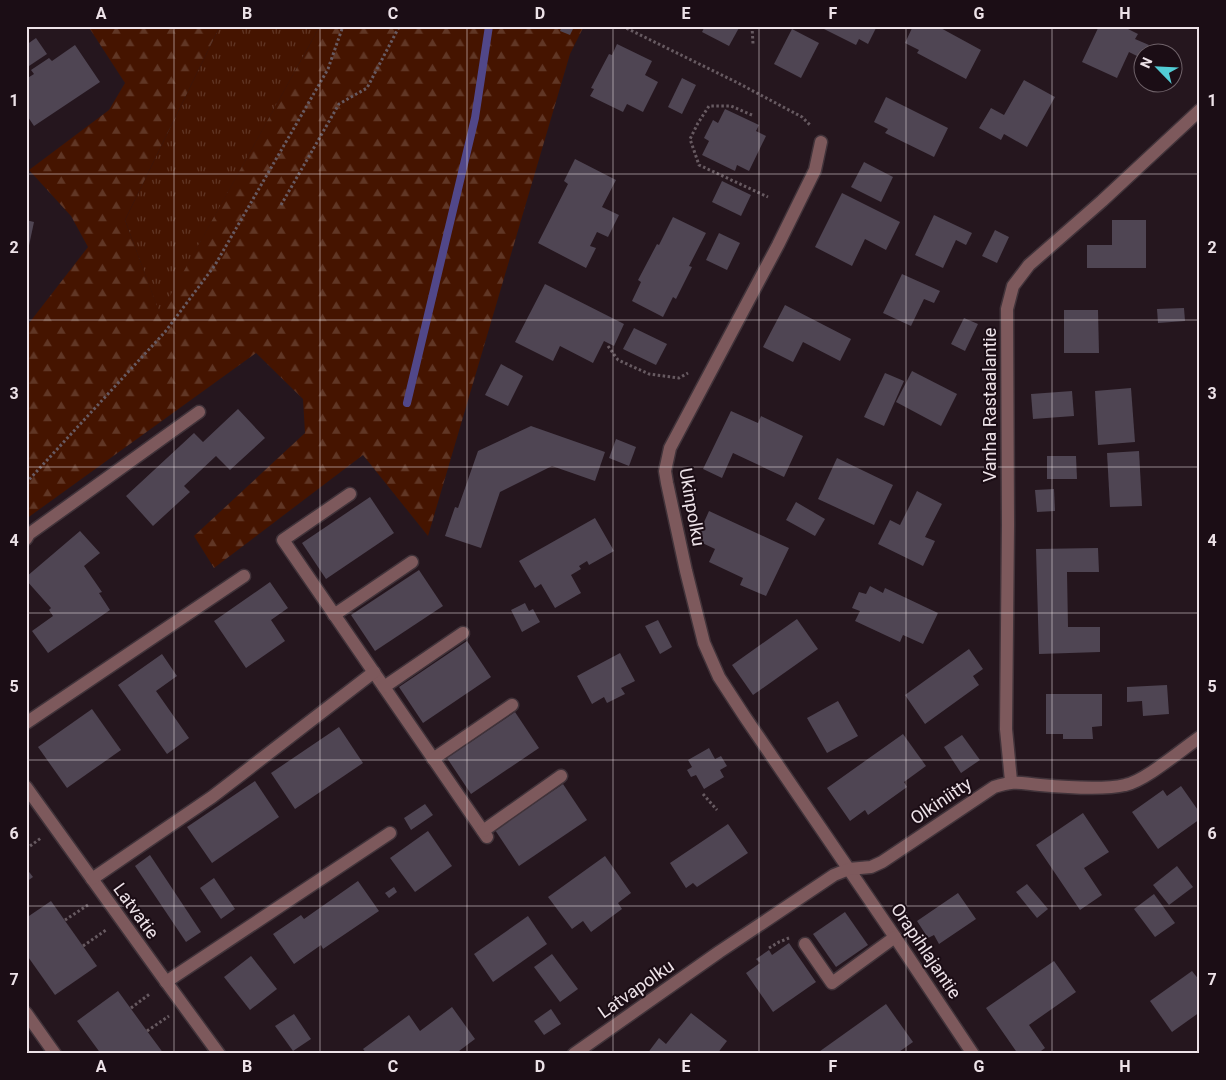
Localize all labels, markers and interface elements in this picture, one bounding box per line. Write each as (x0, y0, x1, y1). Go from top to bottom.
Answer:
text: A (96, 4, 107, 23)
text: B (242, 4, 252, 23)
text: C (388, 4, 398, 23)
text: D (535, 4, 545, 23)
text: E (682, 4, 691, 23)
text: F (829, 4, 838, 23)
text: G (974, 4, 985, 23)
text: H (1119, 4, 1131, 23)
north arrow (1134, 42, 1184, 92)
text: N (1137, 55, 1155, 70)
text: 1 (9, 91, 19, 110)
text: 1 (1207, 91, 1217, 110)
text: 2 (9, 238, 19, 257)
text: 2 (1207, 238, 1217, 257)
street label: Vanha Rastaalantie (979, 328, 1000, 482)
text: 3 (9, 384, 19, 403)
text: 3 (1207, 384, 1217, 403)
street label: Ukinpolku (675, 466, 710, 548)
text: 4 (9, 531, 19, 550)
text: 4 (1207, 531, 1217, 550)
text: 5 (9, 677, 19, 696)
text: 5 (1207, 677, 1217, 696)
street label: Olkiniitty (906, 772, 976, 829)
text: 6 (9, 824, 19, 843)
text: 6 (1207, 824, 1217, 843)
street label: Latvatie (109, 879, 164, 943)
street label: Orapihlajantie (887, 899, 966, 1002)
street label: Latvapolku (594, 955, 678, 1022)
text: 7 (9, 970, 19, 989)
text: 7 (1207, 970, 1217, 989)
text: A (96, 1057, 107, 1076)
text: B (242, 1057, 252, 1076)
text: C (388, 1057, 398, 1076)
text: D (535, 1057, 545, 1076)
text: E (682, 1057, 691, 1076)
text: F (829, 1057, 838, 1076)
text: G (974, 1057, 985, 1076)
text: H (1119, 1057, 1131, 1076)

